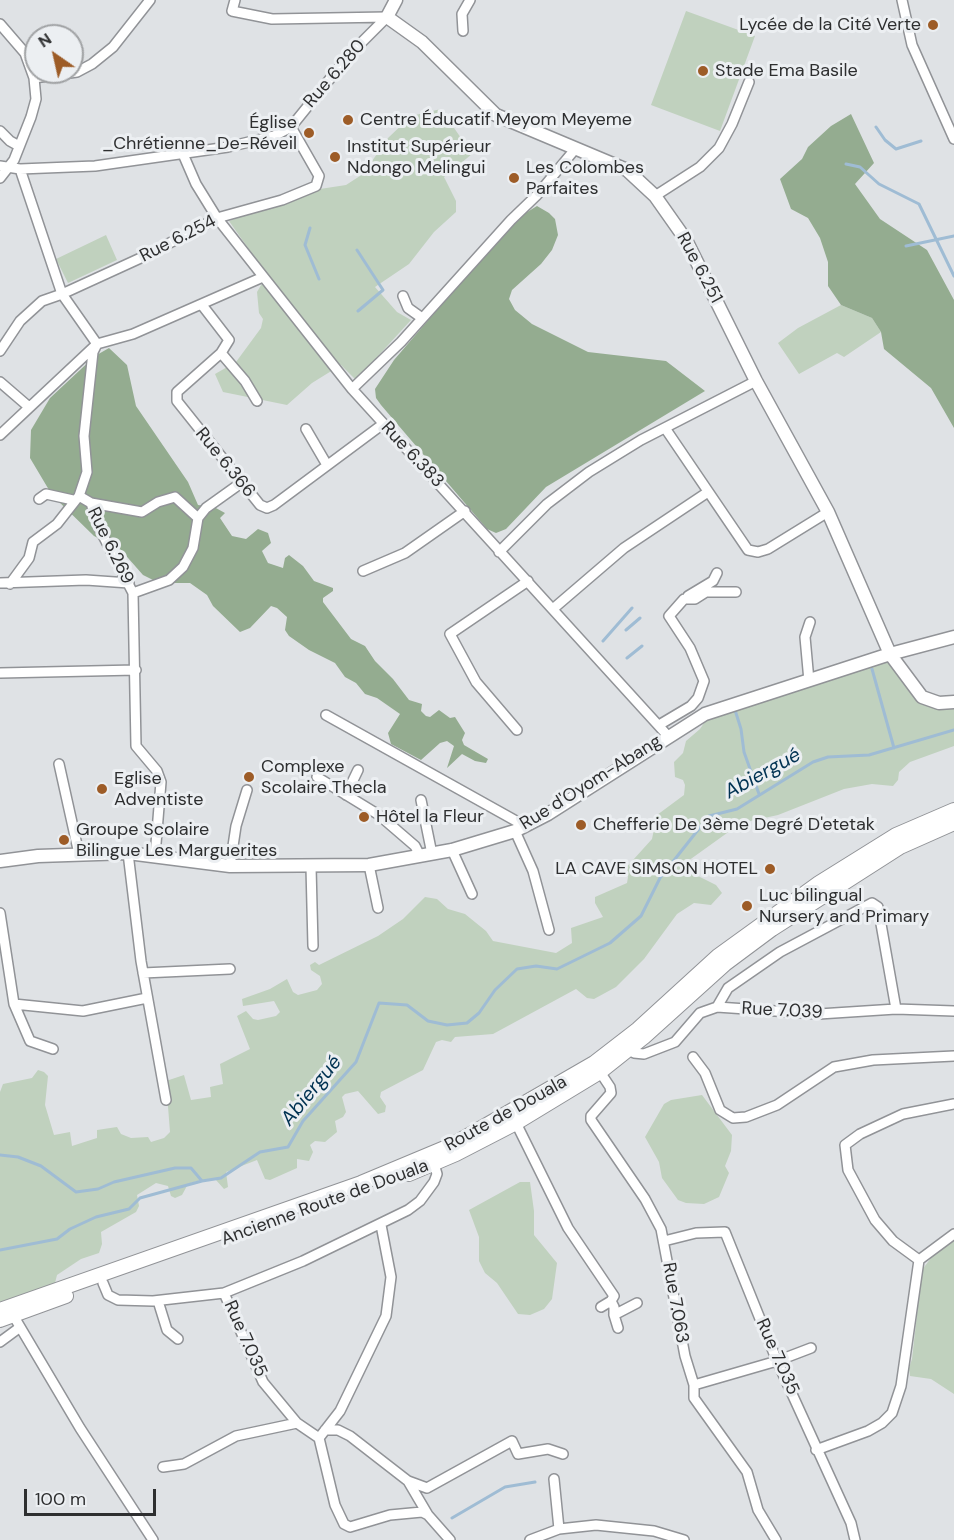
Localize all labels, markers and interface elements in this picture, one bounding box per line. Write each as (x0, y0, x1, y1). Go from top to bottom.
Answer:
place label: Lycée de la Cité Verte (739, 14, 921, 36)
marker: Lycée de la Cité Verte (926, 18, 940, 32)
north arrow (24, 24, 84, 84)
text: N (34, 28, 55, 52)
street label: Rue 6.280 (299, 35, 371, 113)
place label: Stade Ema Basile (715, 60, 858, 82)
marker: Stade Ema Basile (696, 64, 710, 78)
place label: Centre Éducatif Meyom Meyeme (360, 109, 632, 131)
place label: Église _Chrétienne_De-Réveil (102, 112, 297, 154)
marker: Centre Éducatif Meyom Meyeme (341, 113, 355, 127)
marker: Église _Chrétienne_De-Réveil (302, 126, 316, 140)
place label: Institut Supérieur Ndongo Melingui (347, 136, 491, 178)
marker: Institut Supérieur Ndongo Melingui (328, 150, 342, 164)
place label: Les Colombes Parfaites (526, 157, 644, 200)
marker: Les Colombes Parfaites (507, 171, 521, 185)
street label: Rue 6.254 (136, 211, 220, 267)
street label: Rue 6.251 (671, 229, 727, 307)
street label: Rue 6.383 (376, 418, 448, 492)
street label: Rue 6.366 (190, 424, 260, 502)
street label: Rue 6.269 (82, 504, 138, 588)
street label: Rue d'Oyom-Abang (516, 731, 666, 835)
water label: Abiergué (721, 743, 805, 805)
place label: Complexe Scolaire Thecla (261, 756, 387, 798)
place label: Eglise Adventiste (114, 768, 203, 810)
marker: Complexe Scolaire Thecla (242, 770, 256, 784)
marker: Eglise Adventiste (95, 782, 109, 796)
place label: Hôtel la Fleur (376, 806, 484, 828)
marker: Hôtel la Fleur (357, 810, 371, 824)
place label: Chefferie De 3ème Degré D'etetak (593, 814, 875, 836)
marker: Chefferie De 3ème Degré D'etetak (574, 818, 588, 832)
place label: Groupe Scolaire Bilingue Les Marguerites (76, 819, 277, 862)
marker: Groupe Scolaire Bilingue Les Marguerites (57, 833, 71, 847)
place label: LA CAVE SIMSON HOTEL (555, 858, 758, 880)
marker: LA CAVE SIMSON HOTEL (763, 862, 777, 876)
place label: Luc bilingual Nursery and Primary (759, 885, 929, 928)
marker: Luc bilingual Nursery and Primary (740, 899, 754, 913)
street label: Rue 7.039 (741, 998, 823, 1024)
water label: Abiergué (276, 1051, 348, 1131)
street label: Route de Douala (441, 1072, 571, 1156)
street label: Ancienne Route de Douala (218, 1155, 432, 1251)
street label: Rue 7.063 (657, 1261, 693, 1345)
street label: Rue 7.035 (219, 1297, 271, 1381)
street label: Rue 7.035 (751, 1315, 803, 1399)
scale bar (27, 1477, 159, 1515)
text: 100 m (35, 1487, 86, 1511)

